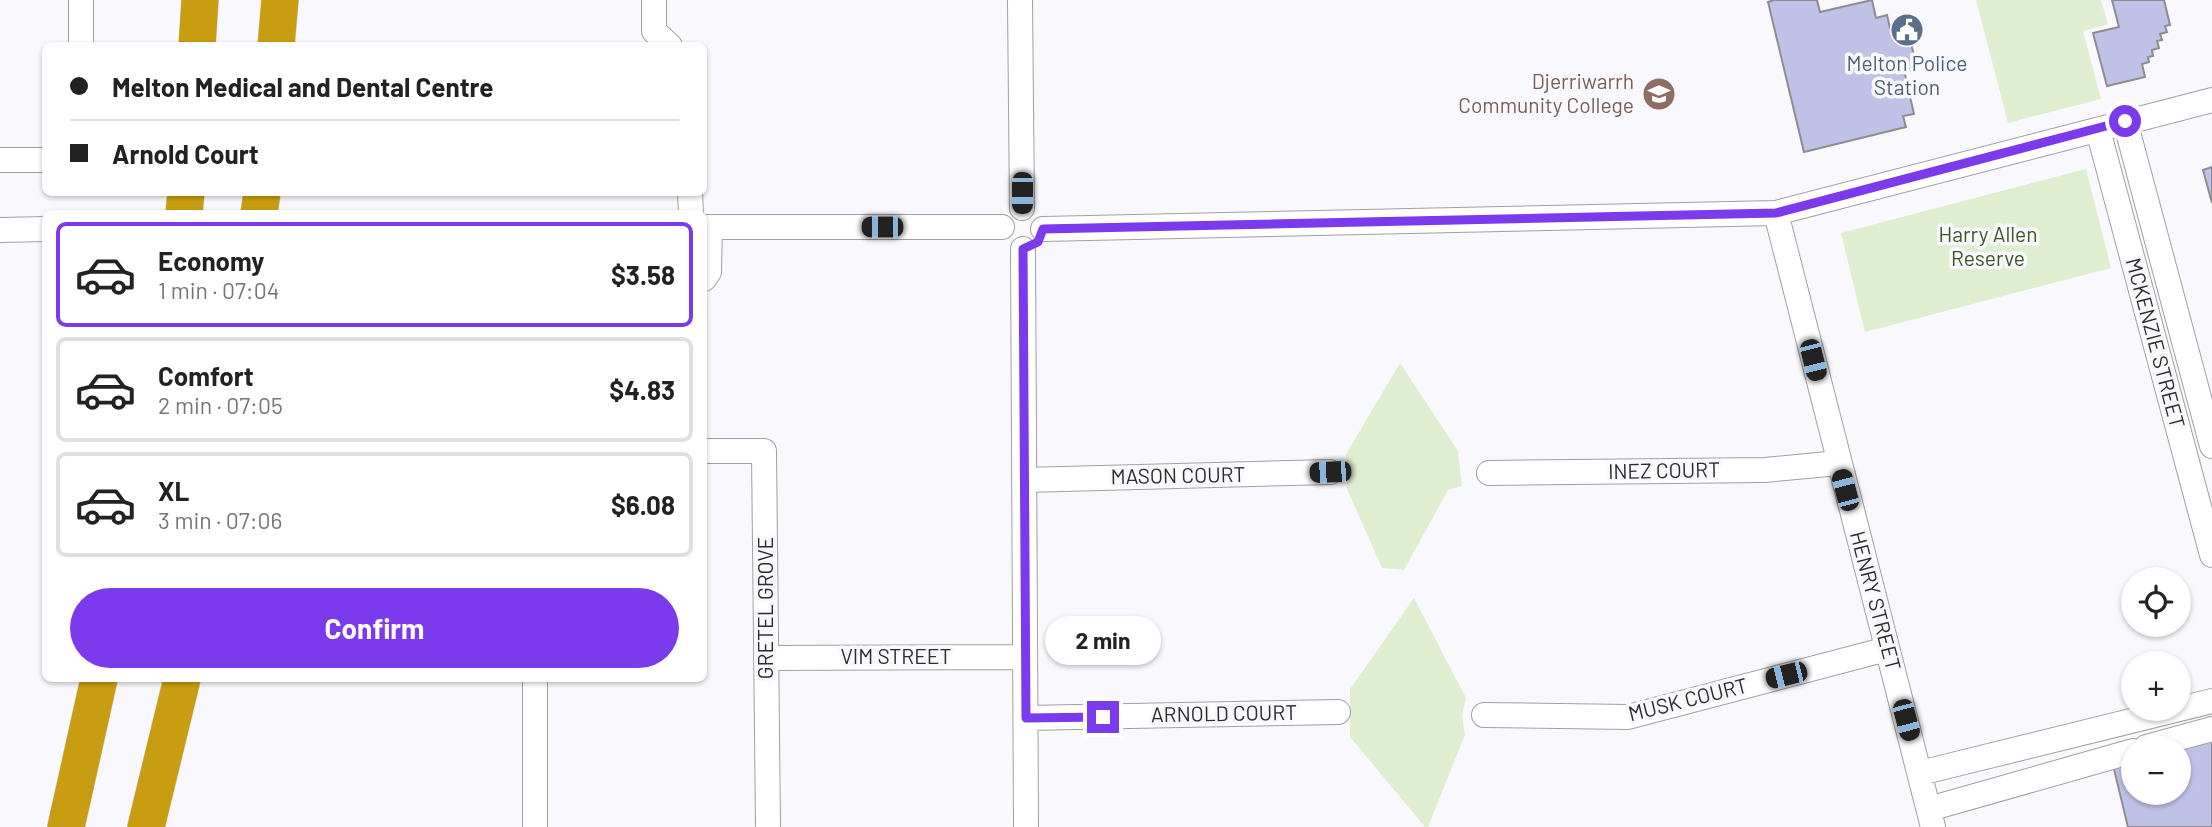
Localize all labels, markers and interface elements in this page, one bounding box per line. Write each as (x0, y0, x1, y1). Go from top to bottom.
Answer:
public building icon: Melton Police Station (1888, 11, 1926, 49)
place label: Melton Police Station (1846, 50, 1968, 99)
place label: Djerriwarrh Community College (1458, 68, 1634, 117)
text: Melton Medical and Dental Centre (112, 71, 493, 102)
school or university icon: Djerriwarrh Community College (1640, 75, 1678, 113)
route start (2109, 105, 2141, 137)
text: Arnold Court (112, 138, 259, 169)
car (1012, 172, 1033, 214)
car (862, 217, 904, 238)
park label: Harry Allen Reserve (1938, 221, 2038, 270)
icon: car (74, 243, 137, 306)
text: Economy (158, 245, 264, 276)
street label: MCKENZIE STREET (2122, 255, 2191, 431)
text: $3.58 (611, 259, 675, 290)
text: 1 min · 07:04 (158, 276, 279, 304)
car (1798, 337, 1829, 383)
icon: car (74, 358, 137, 421)
text: Comfort (158, 360, 254, 391)
text: $4.83 (609, 374, 675, 405)
text: 2 min · 07:05 (158, 391, 283, 419)
street label: INEZ COURT (1608, 456, 1720, 483)
street label: MASON COURT (1110, 461, 1246, 488)
car (1309, 461, 1352, 483)
car (1830, 467, 1861, 513)
icon: car (74, 473, 137, 536)
text: XL (158, 475, 189, 506)
text: $6.08 (611, 489, 675, 520)
text: 3 min · 07:06 (158, 506, 282, 534)
street label: HENRY STREET (1846, 528, 1907, 673)
street label: GRETEL GROVE (752, 537, 777, 679)
map controls (2121, 567, 2191, 805)
button: locate (2121, 567, 2191, 637)
button: Confirm (70, 588, 679, 668)
callout: 2 min (1045, 616, 1161, 664)
text: 2 min (1075, 626, 1131, 654)
street label: VIM STREET (840, 643, 952, 668)
button: + (2121, 651, 2191, 721)
car (1764, 660, 1809, 690)
street label: MUSK COURT (1625, 672, 1750, 725)
car (1891, 697, 1922, 743)
street label: ARNOLD COURT (1151, 699, 1297, 726)
route end (1087, 701, 1119, 733)
button: − (2121, 735, 2191, 805)

